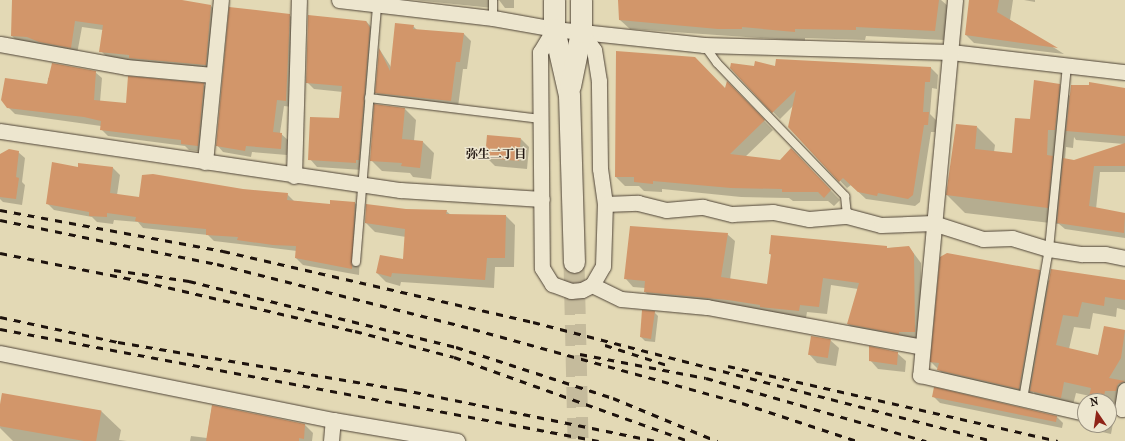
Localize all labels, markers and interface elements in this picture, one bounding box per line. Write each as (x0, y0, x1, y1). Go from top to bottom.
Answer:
district label: 弥生二丁目 (466, 148, 526, 162)
north arrow (1077, 393, 1117, 433)
text: N (1089, 395, 1100, 409)

